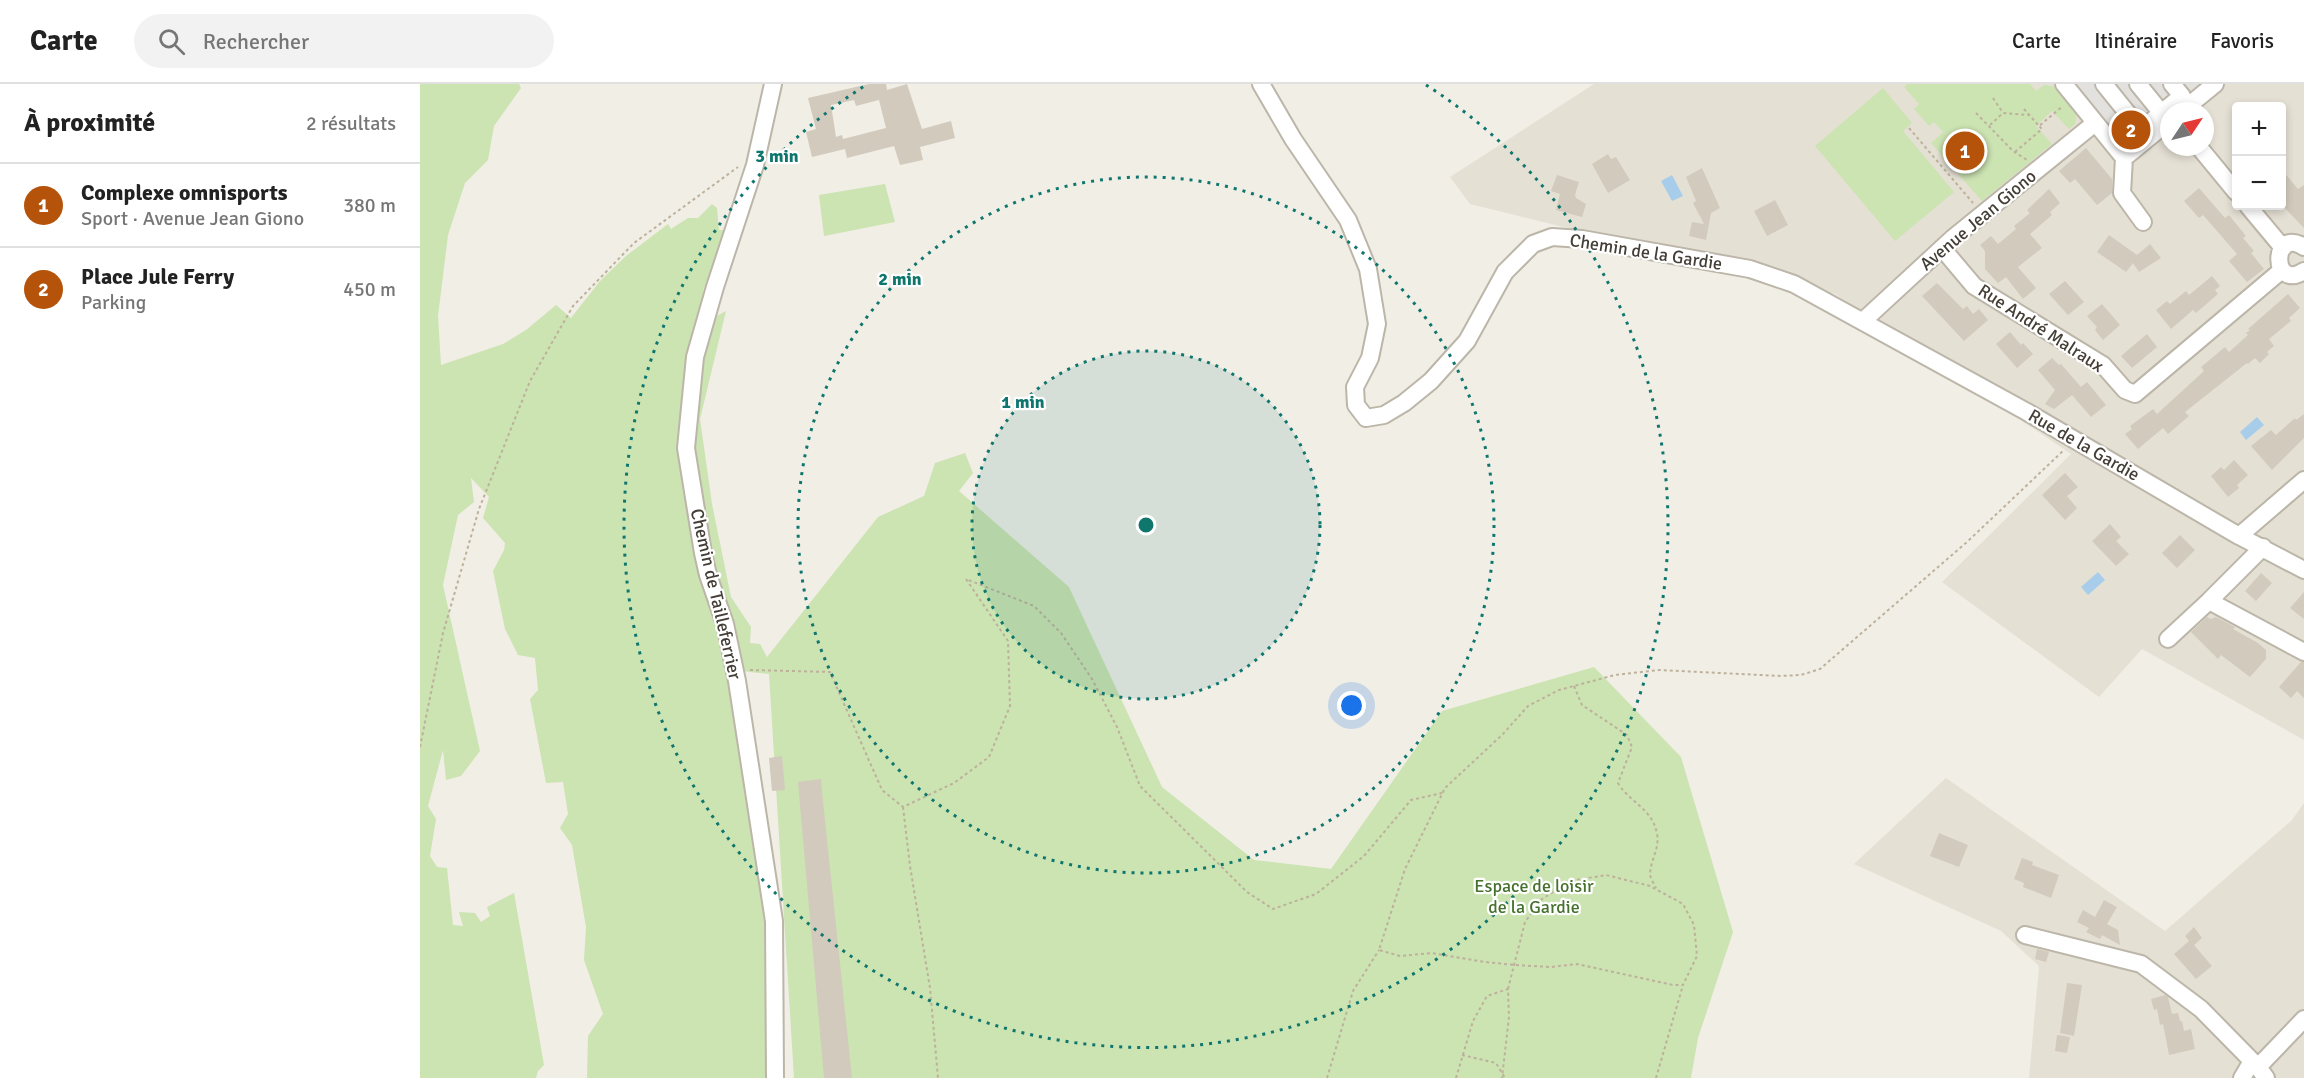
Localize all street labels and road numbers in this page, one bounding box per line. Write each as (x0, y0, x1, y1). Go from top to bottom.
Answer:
street label: Avenue Jean Giono (1915, 165, 2041, 275)
street label: Chemin de la Gardie (1568, 229, 1724, 275)
street label: Rue André Malraux (1974, 279, 2109, 377)
street label: Rue de la Gardie (2025, 404, 2143, 486)
street label: Chemin de Tailleferrier (686, 506, 746, 682)

